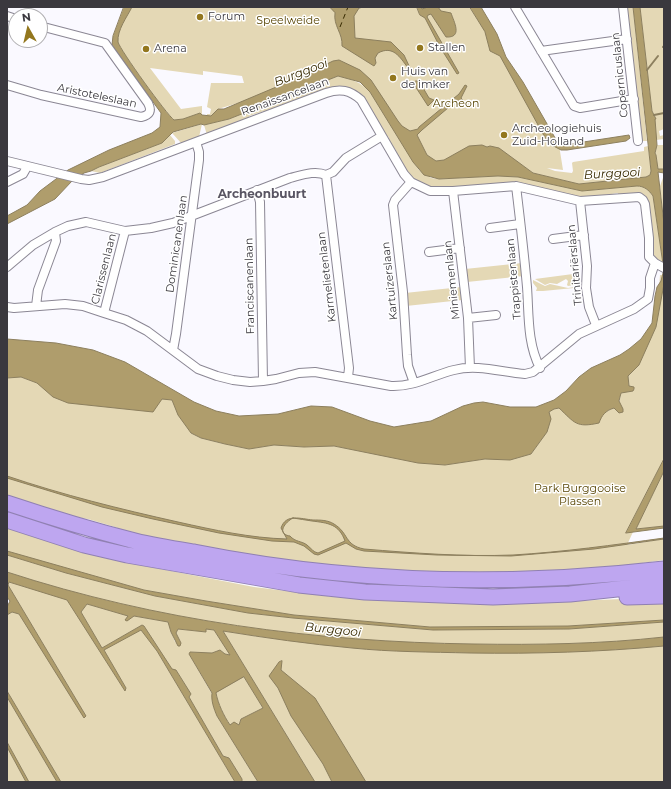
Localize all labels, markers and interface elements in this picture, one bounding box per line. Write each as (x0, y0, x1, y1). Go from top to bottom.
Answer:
north arrow (8, 8, 48, 48)
text: N (21, 10, 32, 25)
place label: Forum (208, 10, 245, 24)
marker: Forum (195, 12, 205, 22)
park label: Speelweide (256, 14, 320, 28)
street label: Copernicuslaan (609, 32, 631, 118)
place label: Stallen (428, 41, 465, 55)
place label: Arena (154, 42, 187, 56)
marker: Stallen (415, 43, 425, 53)
marker: Arena (141, 44, 151, 54)
water label: Burggooi (272, 56, 330, 90)
place label: Huis van de imker (401, 65, 450, 91)
marker: Huis van de imker (388, 73, 398, 83)
street label: Renaissancelaan (239, 75, 331, 119)
street label: Aristoteleslaan (56, 81, 138, 111)
park label: Archeon (433, 97, 479, 111)
place label: Archeologiehuis Zuid-Holland (512, 122, 601, 148)
marker: Archeologiehuis Zuid-Holland (499, 130, 509, 140)
water label: Burggooi (583, 165, 641, 183)
district label: Archeonbuurt (218, 187, 306, 201)
street label: Dominicanenlaan (164, 194, 190, 294)
street label: Trinitariërslaan (565, 224, 585, 306)
street label: Karmelietenlaan (315, 231, 339, 323)
street label: Clarissenlaan (89, 232, 119, 306)
street label: Franciscanenlaan (243, 238, 257, 334)
street label: Trappistenlaan (504, 238, 524, 320)
street label: Miniemenlaan (441, 240, 463, 320)
street label: Kartuizerslaan (379, 241, 401, 321)
park label: Park Burggooise Plassen (534, 482, 626, 508)
water label: Burggooi (304, 620, 362, 640)

